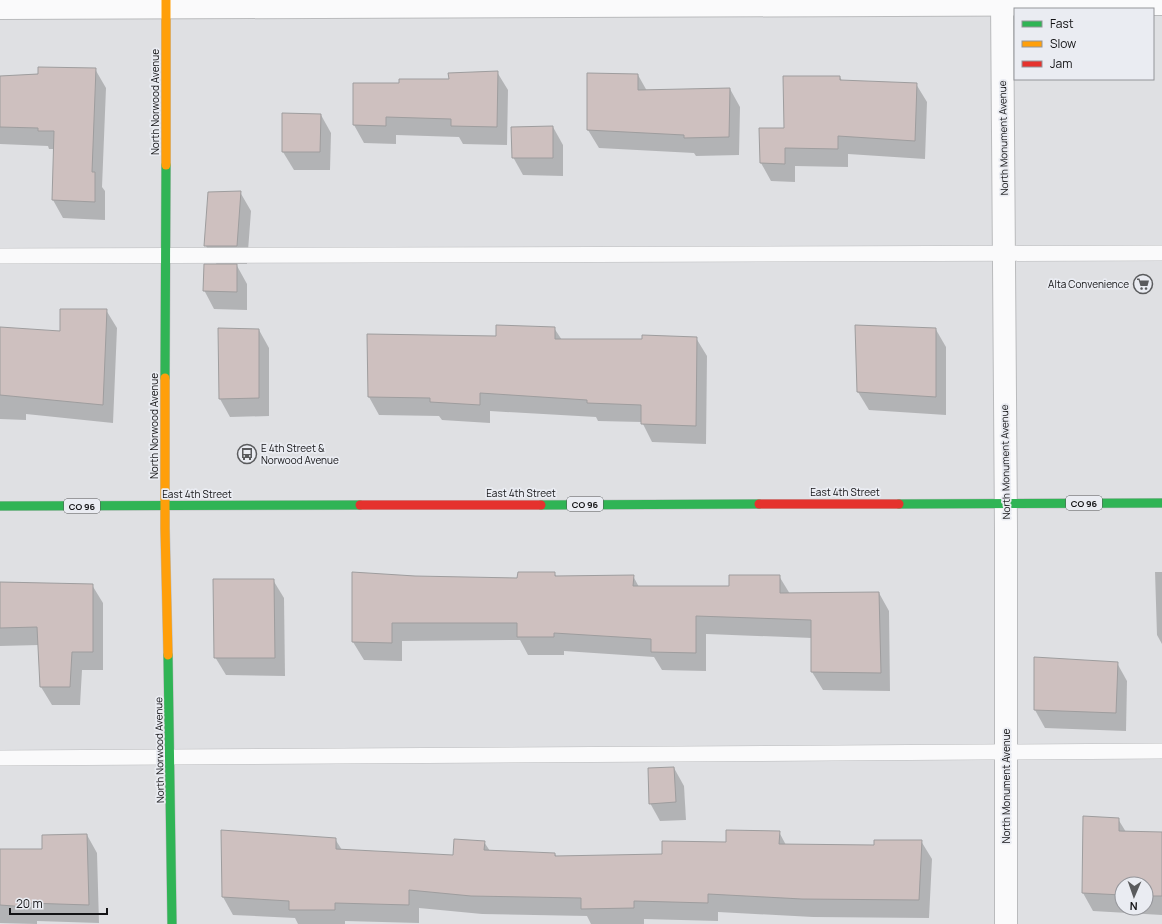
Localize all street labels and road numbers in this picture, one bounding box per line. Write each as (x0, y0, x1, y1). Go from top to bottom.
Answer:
street label: North Norwood Avenue (148, 49, 162, 155)
street label: North Monument Avenue (995, 80, 1011, 196)
street label: North Norwood Avenue (147, 373, 161, 479)
street label: North Monument Avenue (997, 404, 1013, 520)
street label: East 4th Street (810, 485, 880, 499)
street label: East 4th Street (486, 486, 556, 500)
street label: East 4th Street (162, 487, 232, 501)
road number: CO 96 (1066, 496, 1102, 510)
road number: CO 96 (567, 497, 603, 511)
road number: CO 96 (64, 499, 100, 513)
street label: North Norwood Avenue (151, 697, 167, 803)
street label: North Monument Avenue (999, 728, 1013, 843)

